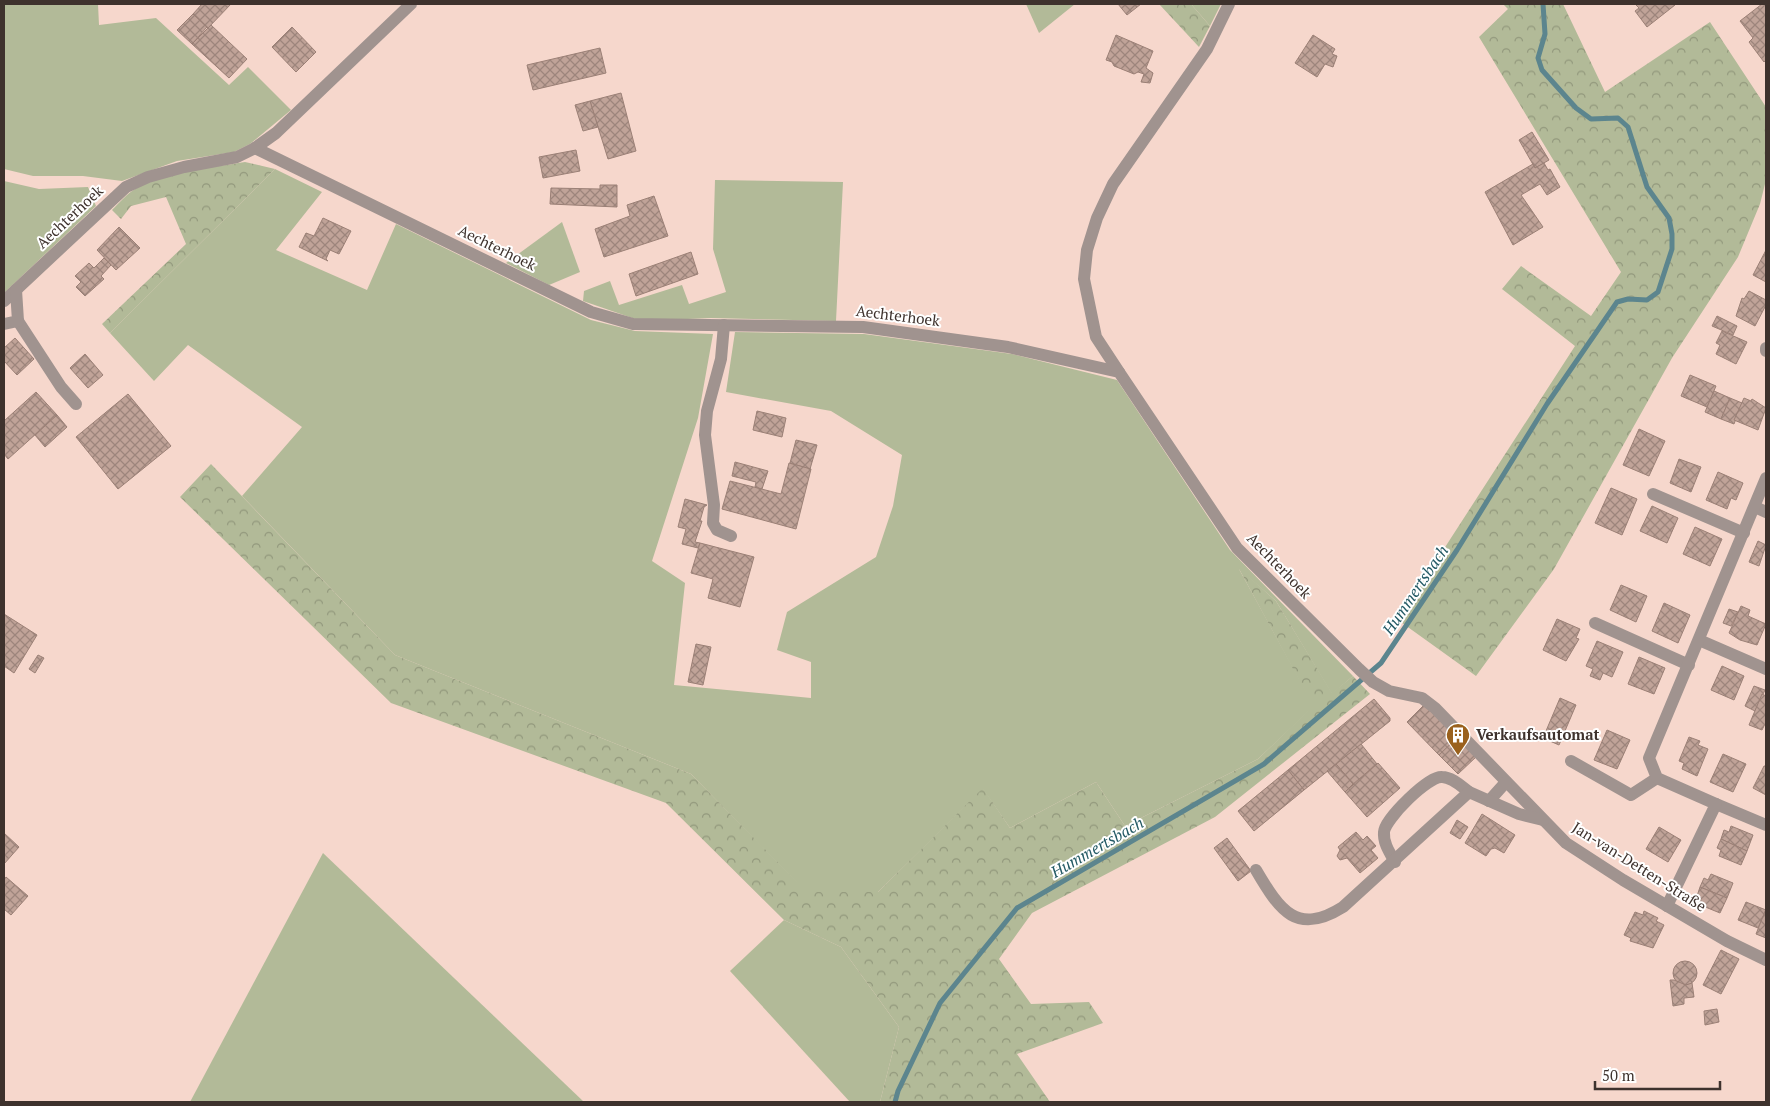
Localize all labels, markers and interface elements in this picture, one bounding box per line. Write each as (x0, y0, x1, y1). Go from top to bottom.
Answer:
street label: Aechterhoek (32, 180, 107, 252)
street label: Aechterhoek (455, 220, 540, 275)
street label: Aechterhoek (855, 300, 941, 330)
street label: Aechterhoek (1243, 528, 1316, 603)
water label: Hummertsbach (1376, 541, 1453, 640)
building icon: Verkaufsautomat (1445, 722, 1471, 756)
place label: Verkaufsautomat (1476, 724, 1600, 744)
water label: Hummertsbach (1046, 812, 1147, 883)
street label: Jan-van-Detten-Straße (1569, 817, 1710, 916)
scale bar (1595, 1058, 1720, 1090)
text: 50 m (1602, 1065, 1635, 1085)

